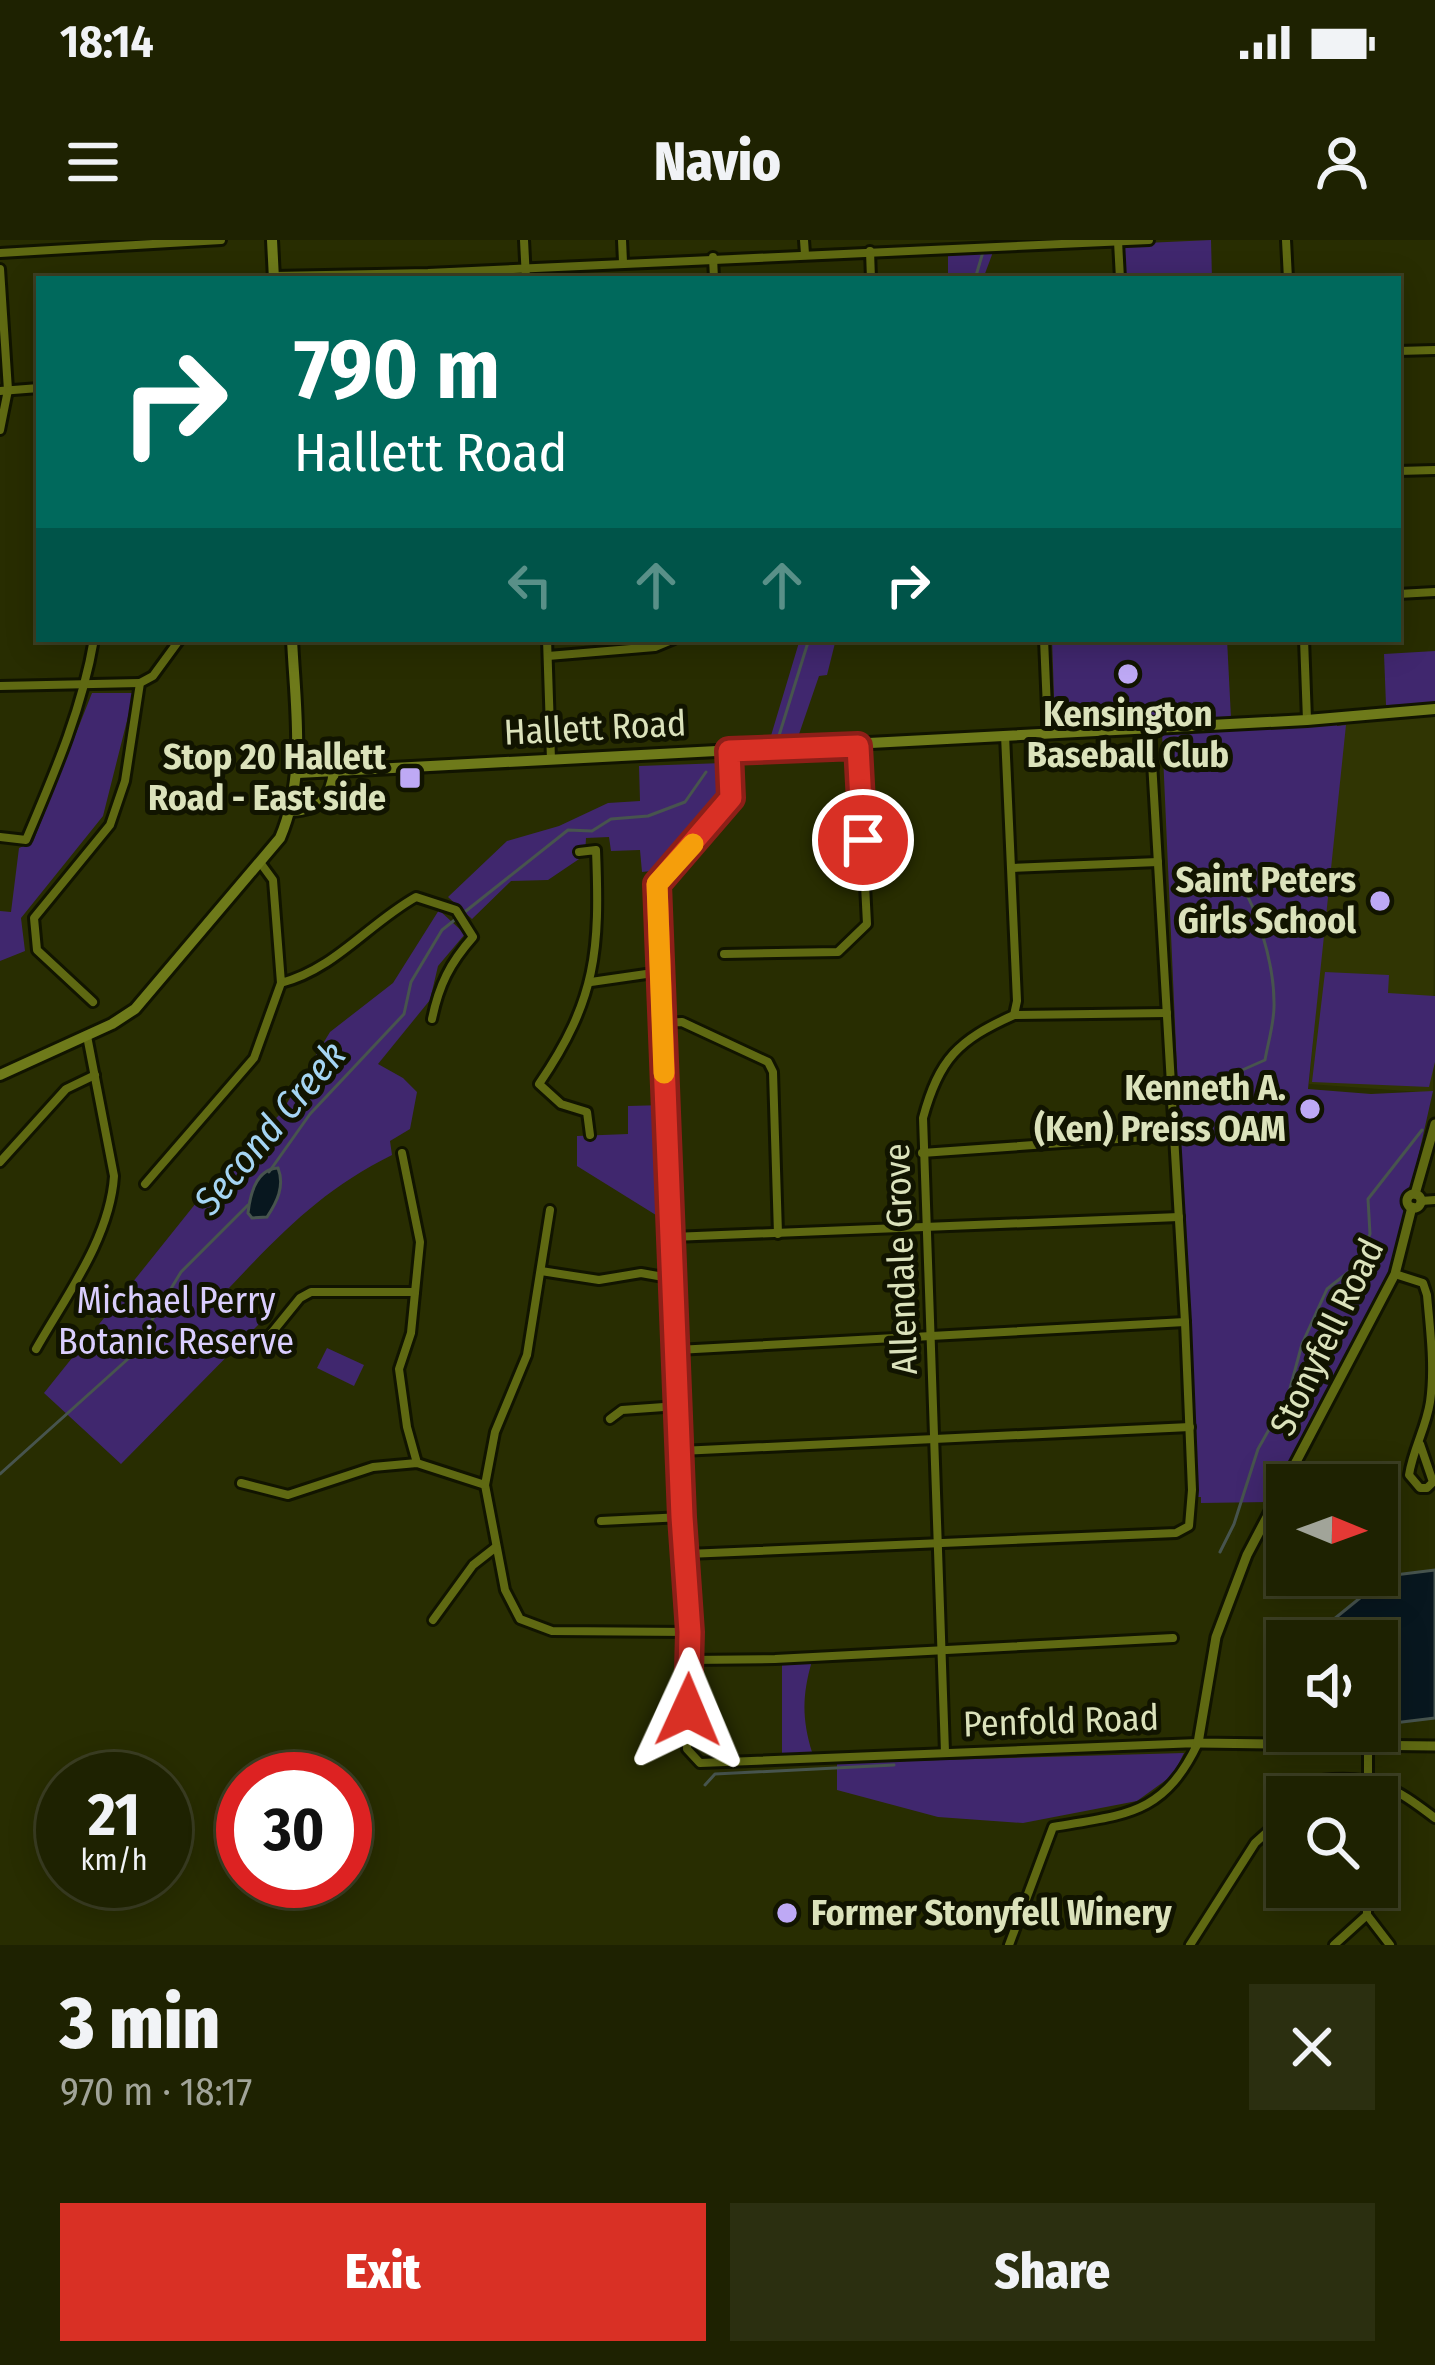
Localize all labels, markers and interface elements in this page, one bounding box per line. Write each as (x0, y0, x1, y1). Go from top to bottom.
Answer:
text: 18:14 (60, 15, 154, 69)
icon: menu (60, 129, 126, 195)
icon: person (1309, 129, 1375, 195)
text: Navio (654, 130, 781, 194)
text: 790 m (294, 319, 500, 420)
icon: right (96, 324, 252, 480)
text: Hallett Road (294, 421, 568, 485)
icon: left (497, 552, 563, 618)
icon: ahead (623, 552, 689, 618)
icon: ahead (749, 552, 815, 618)
icon: right (875, 552, 941, 618)
marker: Kensington Baseball Club (1115, 661, 1141, 687)
place label: Kensington Baseball Club (1027, 692, 1229, 777)
street label: Hallett Road (503, 701, 687, 755)
place label: Stop 20 Hallett Road - East side (148, 735, 387, 820)
marker: Stop 20 Hallett Road - East side (397, 765, 423, 791)
pin (812, 789, 914, 891)
icon: arrive (830, 807, 896, 873)
place label: Saint Peters Girls School (1175, 858, 1356, 943)
marker: Saint Peters Girls School (1367, 888, 1393, 914)
water label: Second Creek (184, 1032, 356, 1225)
place label: Kenneth A. (Ken) Preiss OAM (1034, 1066, 1286, 1151)
marker: Kenneth A. (Ken) Preiss OAM (1297, 1096, 1323, 1122)
street label: Allendale Grove (875, 1143, 927, 1375)
street label: Stonyfell Road (1260, 1231, 1394, 1443)
park label: Michael Perry Botanic Reserve (58, 1279, 294, 1364)
north arrow (1266, 1464, 1398, 1596)
map controls (1266, 1464, 1398, 1908)
button: sound (1266, 1620, 1398, 1752)
position arrow (625, 1647, 751, 1773)
street label: Penfold Road (962, 1696, 1160, 1746)
speed limit sign: 30 (216, 1752, 372, 1908)
button: search (1266, 1776, 1398, 1908)
text: 21 (88, 1779, 140, 1851)
text: km/h (81, 1842, 147, 1878)
place label: Former Stonyfell Winery (811, 1891, 1172, 1935)
marker: Former Stonyfell Winery (774, 1900, 800, 1926)
text: 3 min (60, 1981, 220, 2067)
button: close (1249, 1984, 1375, 2110)
text: 970 m · 18:17 (60, 2069, 252, 2115)
button: Exit (60, 2203, 706, 2341)
button: Share (730, 2203, 1375, 2341)

